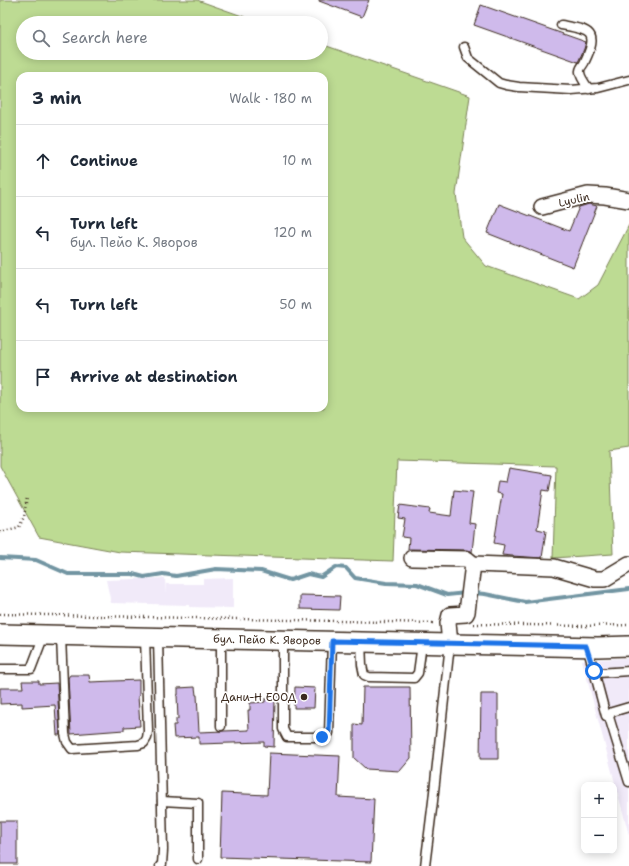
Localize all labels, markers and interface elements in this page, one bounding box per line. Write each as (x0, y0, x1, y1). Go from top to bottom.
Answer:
search box (16, 16, 328, 60)
icon: search (30, 27, 52, 49)
text: Search here (62, 28, 148, 48)
text: 3 min (32, 87, 82, 109)
text: Walk · 180 m (229, 90, 312, 107)
icon: ahead (32, 150, 54, 172)
text: Continue (70, 151, 138, 171)
text: 10 m (282, 152, 312, 169)
street label: Lyulin (557, 189, 591, 211)
text: Turn left (70, 214, 138, 234)
icon: left (32, 222, 54, 244)
text: 120 m (274, 224, 312, 241)
text: бул. Пейо К. Яворов (70, 234, 198, 251)
icon: left (32, 294, 54, 316)
text: Turn left (70, 295, 138, 315)
text: 50 m (279, 296, 312, 313)
icon: arrive (32, 366, 54, 388)
text: Arrive at destination (70, 367, 238, 387)
street label: бул. Пейо К. Яворов (213, 632, 321, 648)
route start (585, 662, 603, 680)
place label: Дани-Н ЕООД (221, 690, 297, 705)
marker: Дани-Н ЕООД (299, 692, 309, 702)
route end (313, 728, 331, 746)
map controls (581, 782, 617, 854)
button: + (581, 782, 617, 818)
button: − (581, 818, 617, 854)

